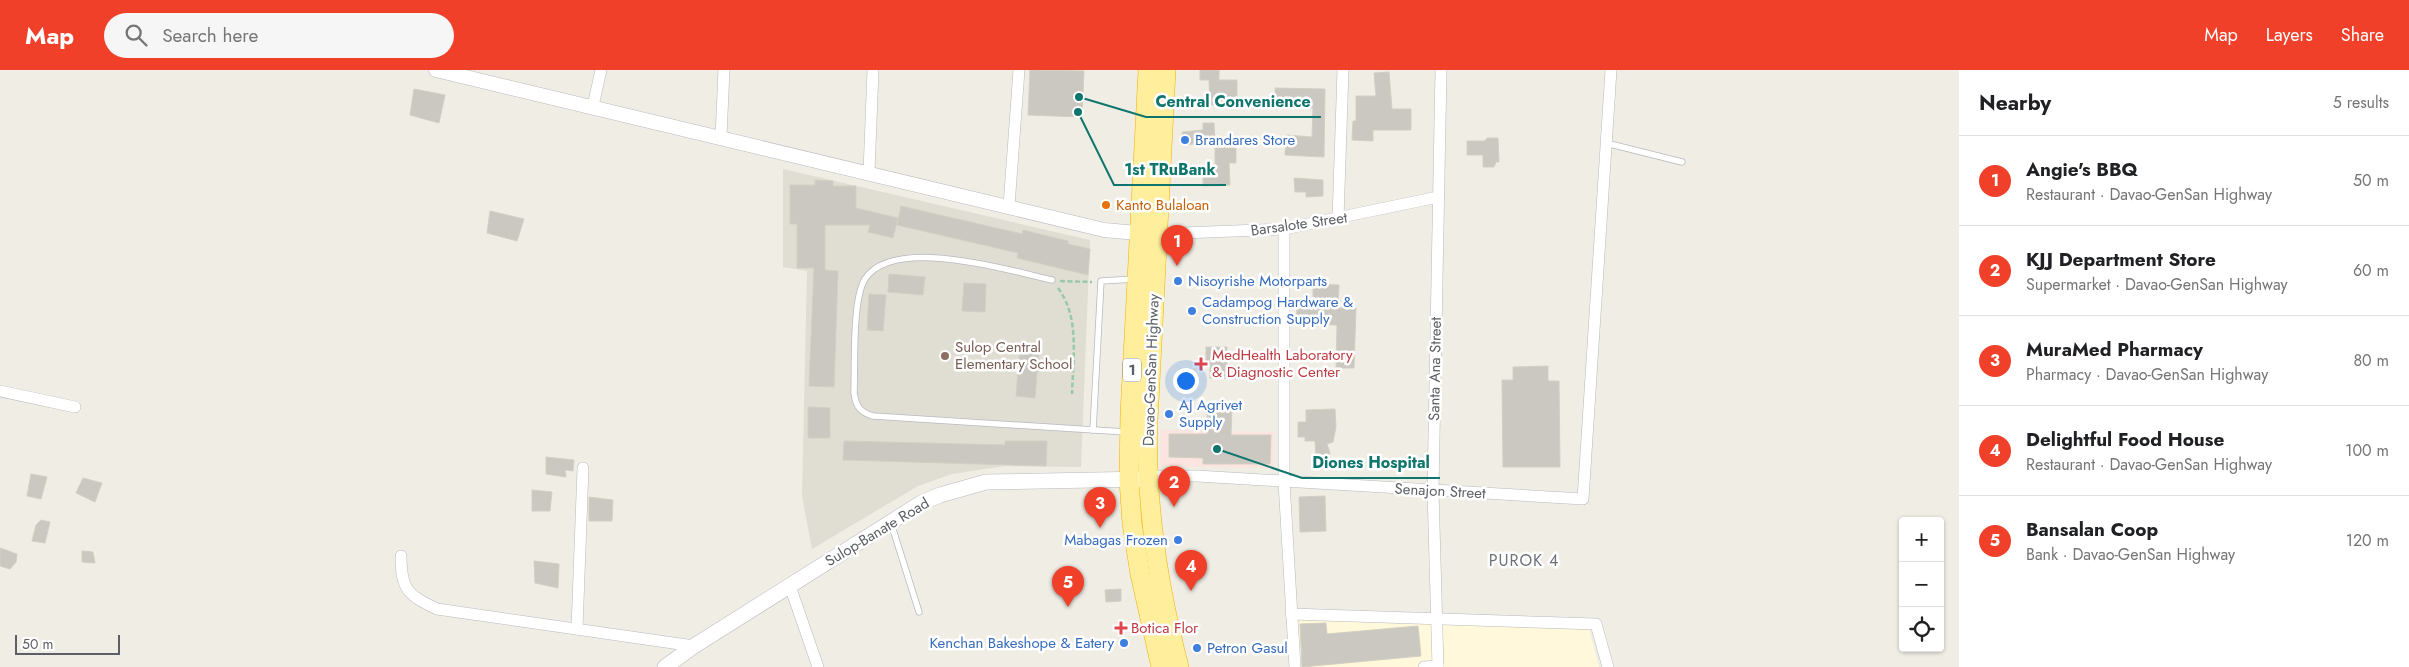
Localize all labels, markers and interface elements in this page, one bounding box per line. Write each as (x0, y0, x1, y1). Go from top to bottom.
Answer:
search box (104, 13, 454, 58)
text: Map (25, 18, 74, 53)
icon: search (122, 21, 150, 49)
text: Search here (162, 22, 258, 49)
text: Map (2204, 22, 2238, 48)
text: Layers (2266, 22, 2313, 48)
text: Share (2341, 22, 2384, 48)
callout: Central Convenience (1146, 86, 1321, 117)
text: Nearby (1979, 88, 2051, 118)
text: Central Convenience (1155, 90, 1311, 113)
text: 5 results (2333, 91, 2389, 114)
place label: Brandares Store (1195, 129, 1295, 151)
marker: Brandares Store (1179, 134, 1191, 146)
callout: 1st TRuBank (1114, 154, 1226, 185)
text: Angie's BBQ (2026, 156, 2138, 183)
text: 1st TRuBank (1124, 158, 1217, 181)
text: 1 (1991, 169, 1999, 192)
text: 50 m (2353, 169, 2389, 192)
text: Restaurant · Davao-GenSan Highway (2026, 183, 2272, 206)
place label: Kanto Bulaloan (1116, 194, 1210, 216)
marker: Kanto Bulaloan (1100, 199, 1112, 211)
street label: Barsalote Street (1249, 206, 1349, 242)
pin: 1 (1161, 225, 1193, 266)
text: KJJ Department Store (2026, 246, 2216, 273)
text: 2 (1990, 259, 2000, 282)
text: 60 m (2353, 259, 2389, 282)
place label: Nisoyrishe Motorparts (1188, 270, 1327, 292)
text: Supermarket · Davao-GenSan Highway (2026, 273, 2288, 296)
marker: Nisoyrishe Motorparts (1172, 275, 1184, 287)
place label: Cadampog Hardware & Construction Supply (1202, 291, 1353, 330)
street label: Davao-GenSan Highway (1137, 293, 1165, 447)
marker: Cadampog Hardware & Construction Supply (1186, 305, 1198, 317)
street label: Santa Ana Street (1423, 316, 1447, 421)
place label: Sulop Central Elementary School (955, 336, 1072, 375)
text: MuraMed Pharmacy (2026, 336, 2203, 363)
place label: MedHealth Laboratory & Diagnostic Center (1212, 344, 1353, 383)
text: 3 (1990, 349, 2000, 372)
text: 80 m (2353, 349, 2389, 372)
marker: Sulop Central Elementary School (939, 350, 951, 362)
marker: MedHealth Laboratory & Diagnostic Center (1194, 357, 1208, 371)
road number: 1 (1123, 358, 1141, 382)
text: Pharmacy · Davao-GenSan Highway (2026, 363, 2268, 386)
your location (1173, 368, 1199, 394)
place label: AJ Agrivet Supply (1179, 394, 1243, 433)
marker: AJ Agrivet Supply (1163, 408, 1175, 420)
text: Delightful Food House (2026, 426, 2224, 453)
text: 4 (1989, 439, 2001, 462)
text: 100 m (2345, 439, 2389, 462)
callout: Diones Hospital (1302, 447, 1440, 478)
text: Diones Hospital (1312, 451, 1430, 474)
text: Restaurant · Davao-GenSan Highway (2026, 453, 2272, 476)
pin: 2 (1158, 466, 1190, 507)
street label: Senajon Street (1394, 478, 1486, 504)
pin: 3 (1084, 487, 1116, 528)
street label: Sulop-Banate Road (821, 492, 933, 572)
text: Bansalan Coop (2026, 516, 2158, 543)
map controls (1899, 517, 1944, 652)
button: + (1899, 517, 1944, 562)
place label: Mabagas Frozen (1064, 529, 1168, 551)
text: 5 (1990, 529, 2000, 552)
text: 120 m (2346, 529, 2389, 552)
marker: Mabagas Frozen (1172, 534, 1184, 546)
text: Bank · Davao-GenSan Highway (2026, 543, 2235, 566)
district label: PUROK 4 (1489, 549, 1559, 572)
pin: 4 (1175, 550, 1207, 591)
button: − (1899, 562, 1944, 607)
pin: 5 (1052, 566, 1084, 607)
button: locate (1899, 607, 1944, 652)
place label: Botica Flor (1131, 617, 1199, 639)
marker: Botica Flor (1115, 622, 1127, 634)
scale bar (15, 632, 120, 655)
place label: Kenchan Bakeshope & Eatery (930, 632, 1114, 654)
text: 50 m (22, 634, 53, 654)
marker: Kenchan Bakeshope & Eatery (1118, 637, 1130, 649)
place label: Petron Gasul (1207, 637, 1288, 659)
marker: Petron Gasul (1191, 642, 1203, 654)

